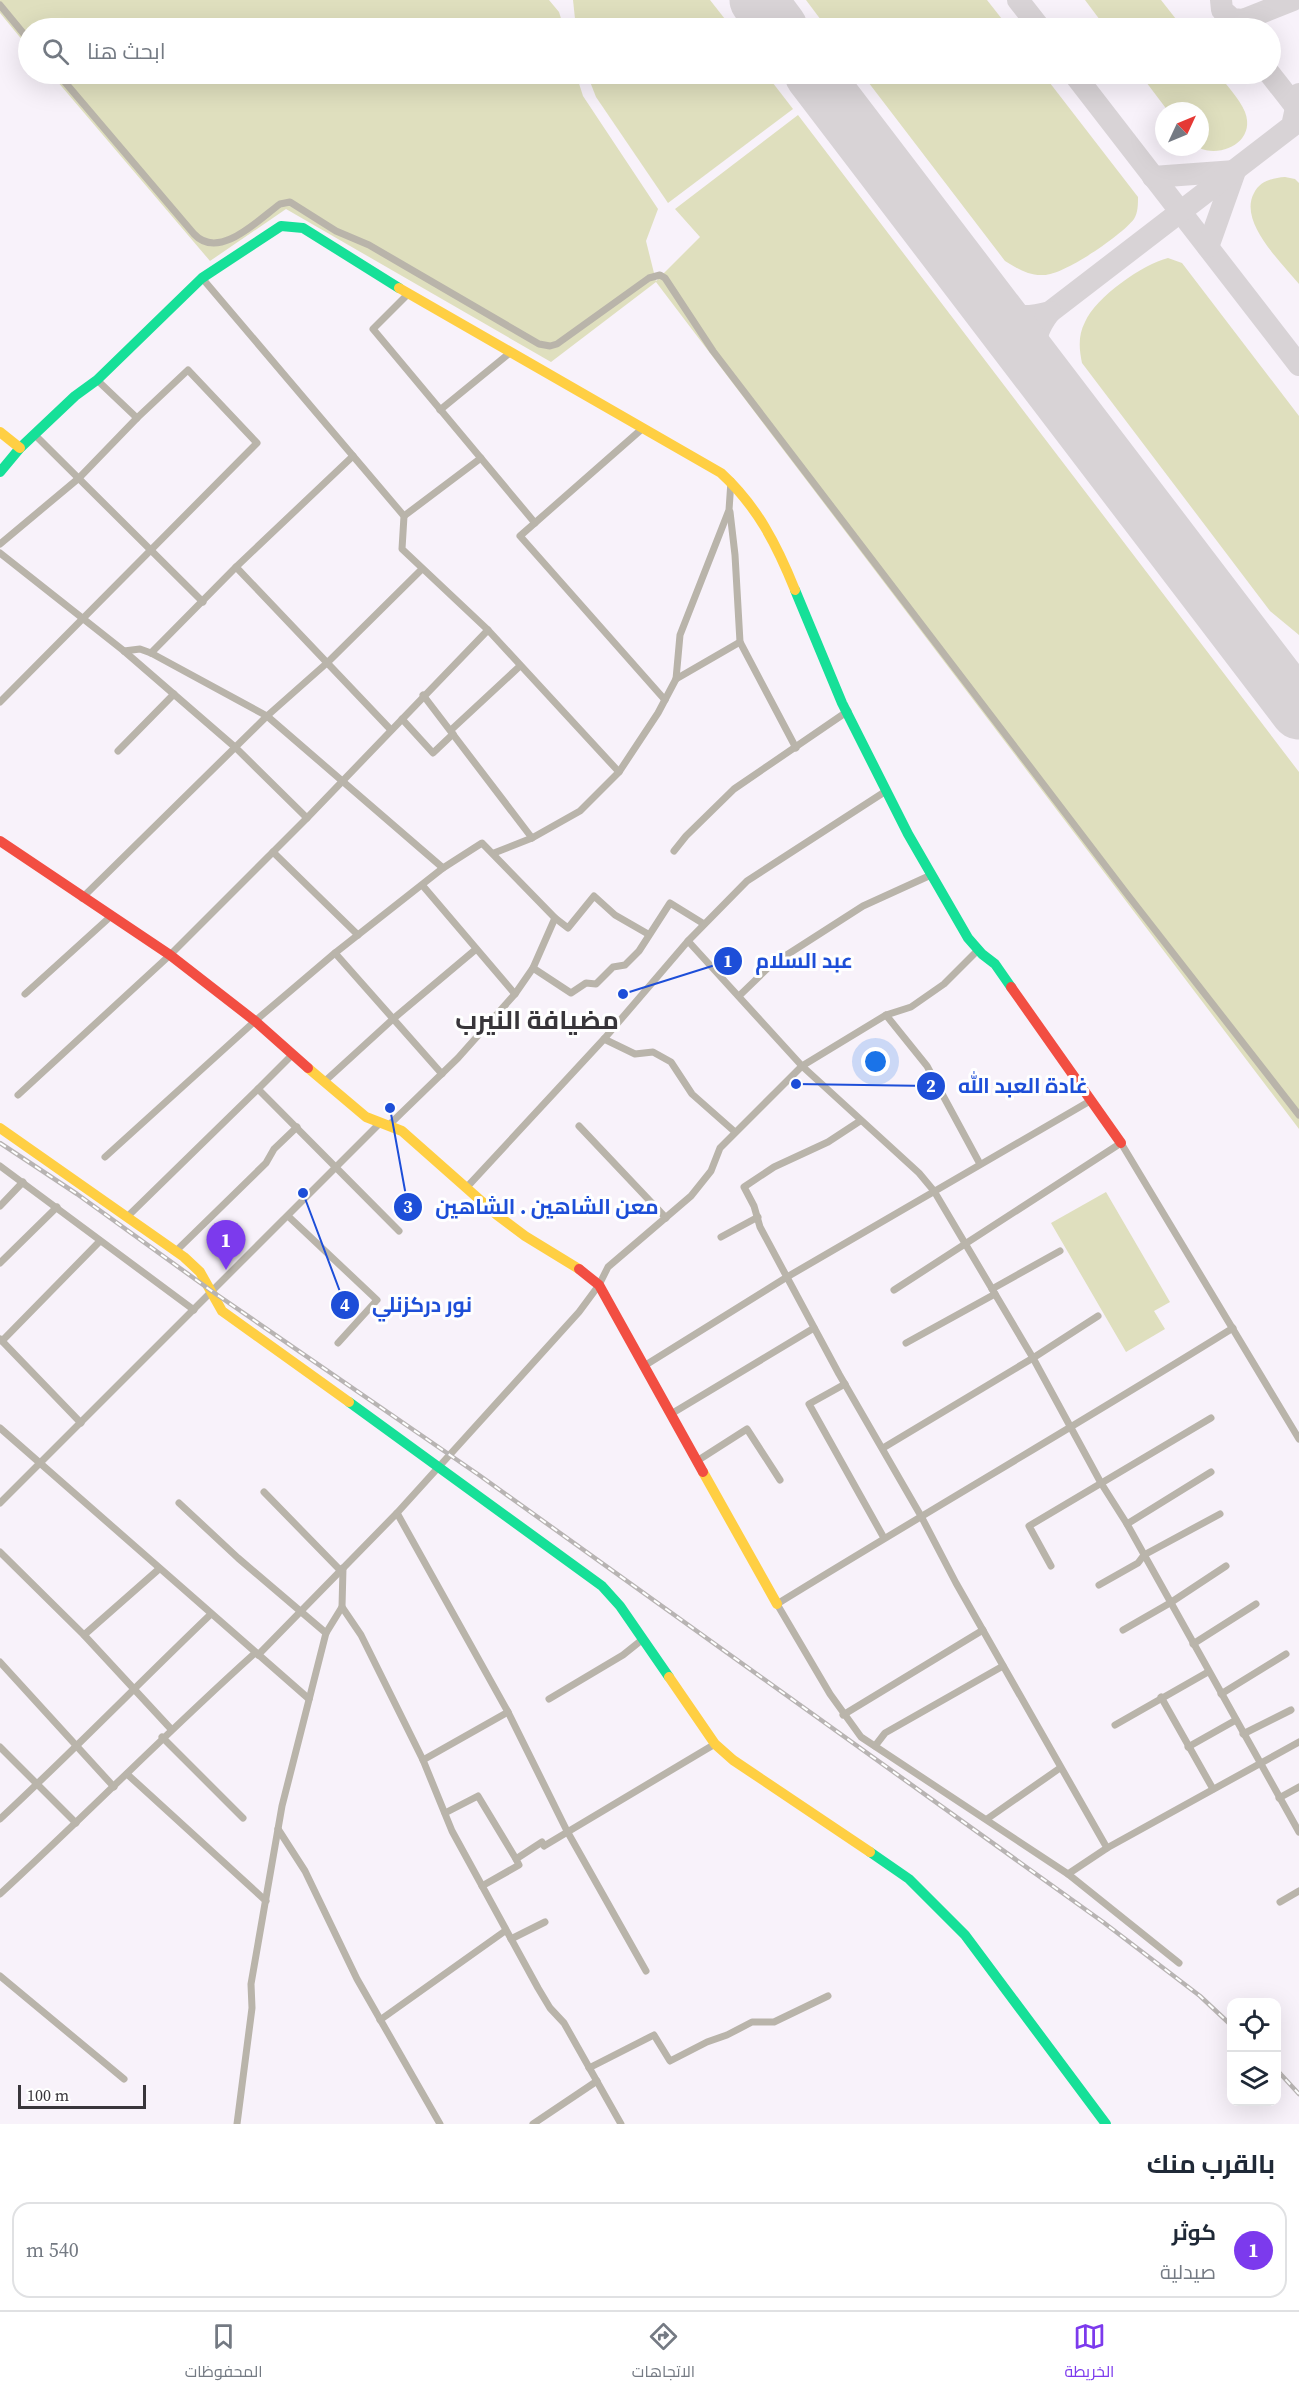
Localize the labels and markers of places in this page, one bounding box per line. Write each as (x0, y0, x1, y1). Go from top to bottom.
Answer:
callout: عبد السلام (713, 942, 864, 981)
callout: غادة العبد الله (916, 1066, 1100, 1105)
callout: معن الشاهين . الشاهين (393, 1187, 670, 1226)
pin: 1 (206, 1220, 246, 1270)
callout: نور دركزنلي (330, 1285, 484, 1324)

